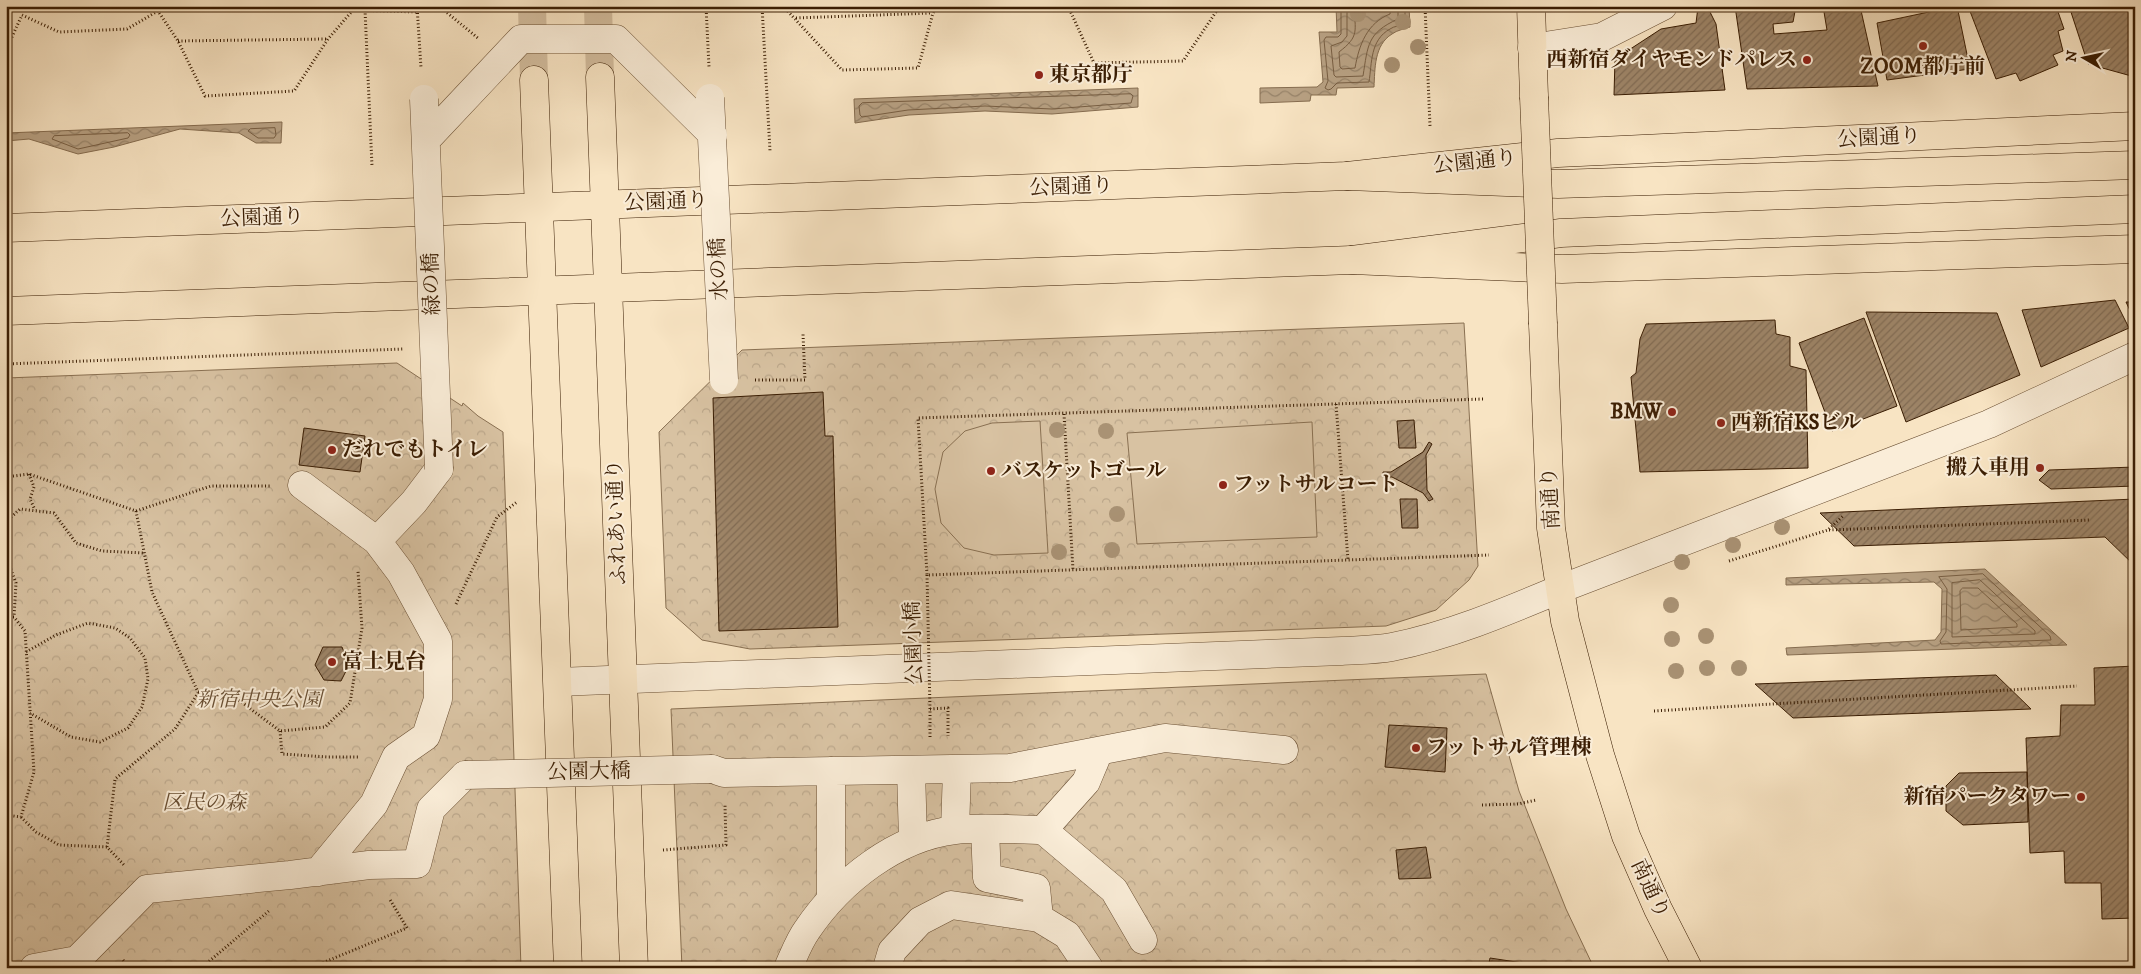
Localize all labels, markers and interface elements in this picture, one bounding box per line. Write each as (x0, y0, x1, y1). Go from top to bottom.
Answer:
north arrow (2058, 32, 2108, 82)
marker: ZOOM都庁前 (1917, 40, 1929, 52)
place label: 西新宿ダイヤモンドパレス (1546, 47, 1797, 73)
text: N (2062, 49, 2082, 63)
marker: 西新宿ダイヤモンドパレス (1801, 54, 1813, 66)
place label: ZOOM都庁前 (1860, 54, 1986, 80)
place label: 東京都庁 (1049, 62, 1133, 88)
marker: 東京都庁 (1033, 69, 1045, 81)
street label: 公園通り (1836, 123, 1922, 153)
street label: 公園通り (1432, 145, 1518, 179)
street label: 公園通り (1029, 173, 1113, 201)
street label: 公園通り (624, 188, 708, 216)
street label: 公園通り (220, 204, 304, 232)
street label: 水の橋 (704, 237, 734, 301)
street label: 緑の橋 (418, 252, 446, 316)
place label: BMW (1610, 399, 1663, 425)
marker: BMW (1666, 406, 1678, 418)
place label: 西新宿KSビル (1731, 410, 1862, 436)
marker: 西新宿KSビル (1715, 417, 1727, 429)
place label: だれでもトイレ (342, 437, 488, 463)
marker: だれでもトイレ (326, 444, 338, 456)
place label: 搬入車用 (1946, 455, 2030, 481)
place label: バスケットゴール (1001, 458, 1167, 484)
street label: ふれあい通り (602, 459, 632, 585)
marker: 搬入車用 (2034, 462, 2046, 474)
marker: バスケットゴール (985, 465, 997, 477)
street label: 南通り (1536, 466, 1566, 530)
place label: フットサルコート (1233, 472, 1398, 498)
marker: フットサルコート (1217, 479, 1229, 491)
street label: 公園小橋 (900, 601, 928, 685)
place label: 富士見台 (342, 649, 426, 675)
marker: 富士見台 (326, 656, 338, 668)
park label: 新宿中央公園 (196, 687, 325, 713)
place label: フットサル管理棟 (1426, 735, 1591, 761)
marker: フットサル管理棟 (1410, 742, 1422, 754)
street label: 公園大橋 (547, 758, 631, 786)
place label: 新宿パークタワー (1903, 784, 2071, 810)
park label: 区民の森 (162, 790, 248, 816)
marker: 新宿パークタワー (2075, 791, 2087, 803)
street label: 南通り (1625, 855, 1675, 923)

